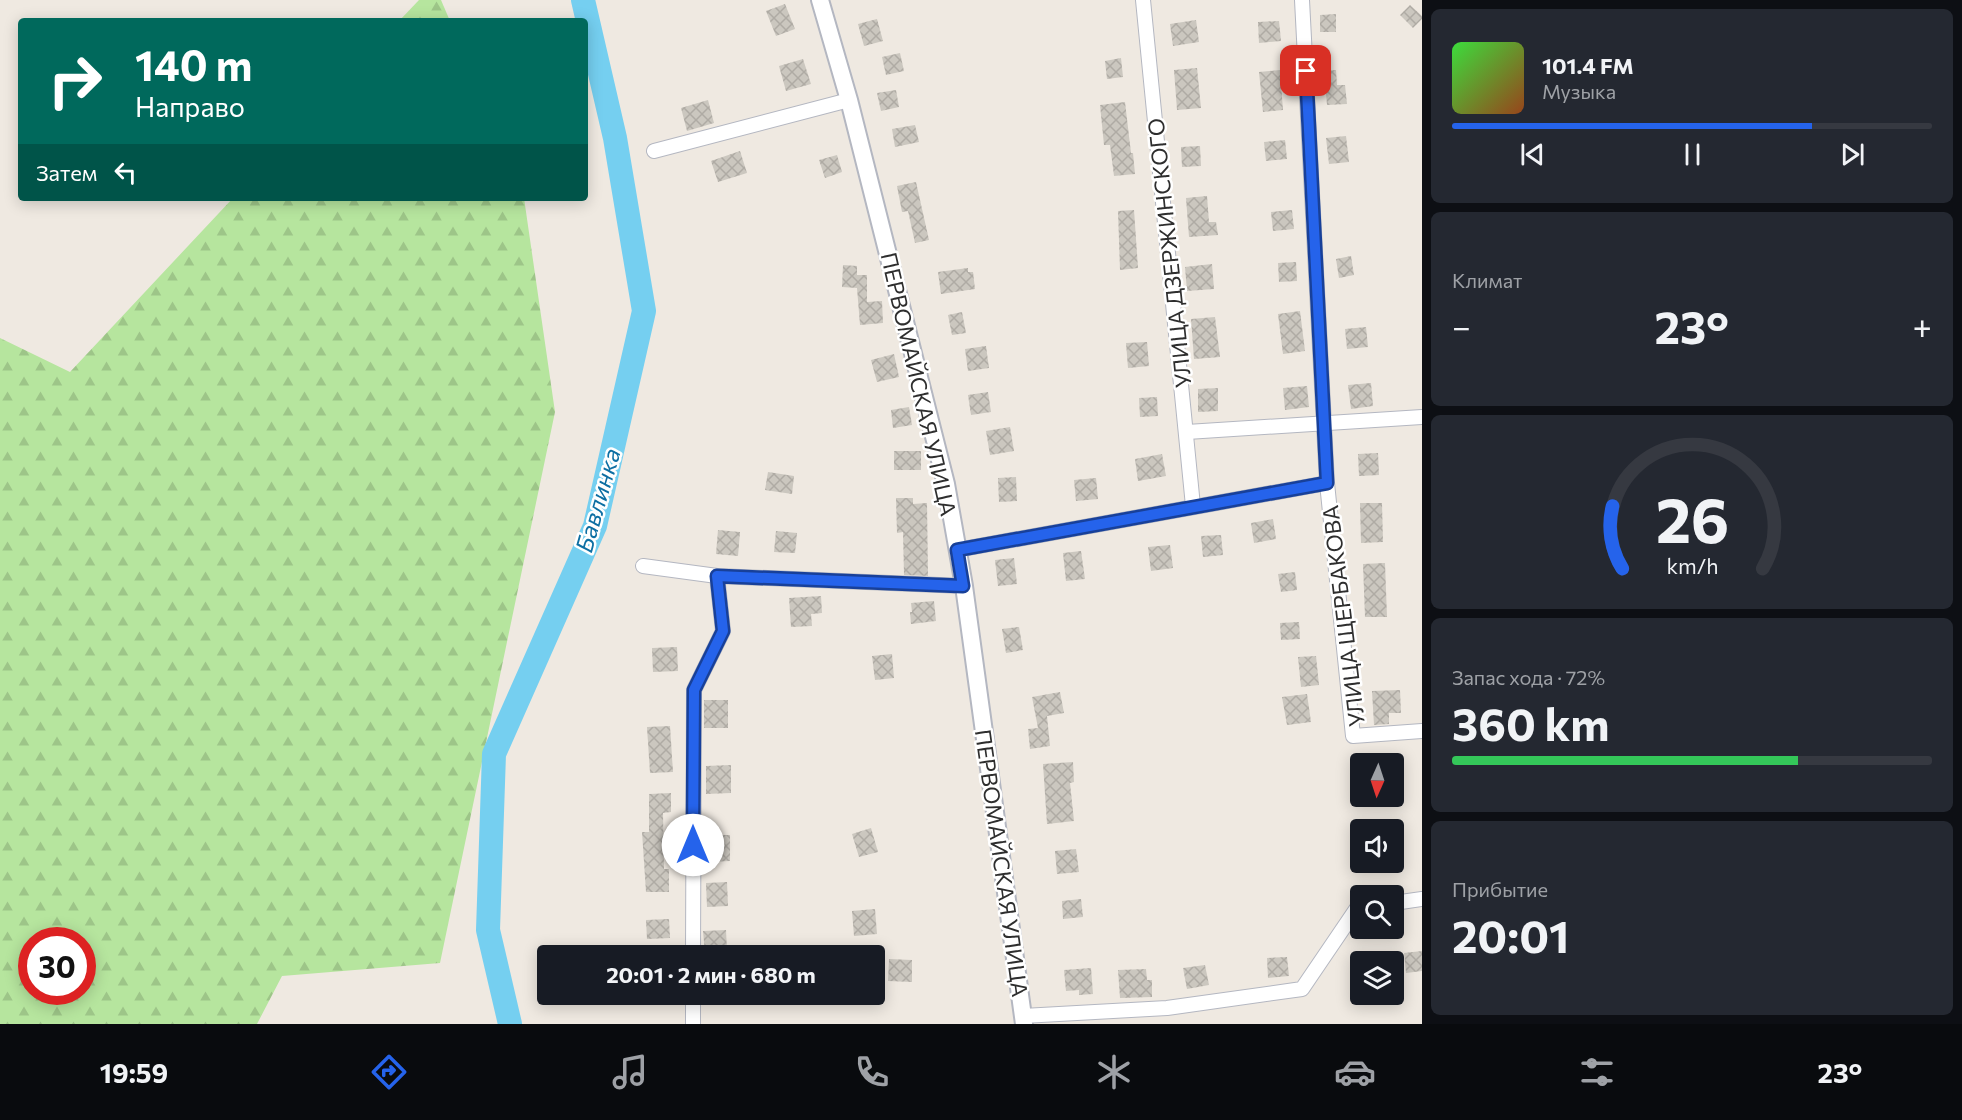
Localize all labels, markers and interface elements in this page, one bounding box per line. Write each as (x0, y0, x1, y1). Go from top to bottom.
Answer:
text: 140 m (135, 38, 252, 90)
icon: right (36, 42, 114, 120)
pin (1280, 45, 1331, 96)
text: 101.4 FM (1542, 52, 1634, 79)
icon: arrive (1289, 54, 1322, 87)
text: Музыка (1542, 79, 1616, 103)
text: Направо (135, 90, 245, 123)
street label: УЛИЦА ДЗЕРЖИНСКОГО (1141, 117, 1197, 389)
icon: previous (1516, 138, 1549, 171)
icon: pause (1676, 138, 1709, 171)
icon: next (1836, 138, 1869, 171)
icon: left (109, 156, 142, 189)
text: Затем (36, 159, 97, 186)
street label: ПЕРВОМАЙСКАЯ УЛИЦА (876, 250, 962, 518)
text: Климат (1452, 268, 1522, 292)
text: 23° (1655, 298, 1729, 353)
text: − (1452, 305, 1471, 346)
text: + (1913, 305, 1932, 346)
water label: Бавлинка (568, 445, 626, 555)
text: 26 (1655, 480, 1729, 556)
street label: УЛИЦА ЩЕРБАКОВА (1316, 504, 1370, 728)
text: km/h (1666, 552, 1718, 578)
text: Запас хода · 72% (1452, 665, 1605, 689)
text: 360 km (1452, 695, 1610, 750)
street label: ПЕРВОМАЙСКАЯ УЛИЦА (970, 728, 1034, 998)
north arrow (1350, 753, 1404, 807)
map controls (1350, 753, 1404, 1005)
position arrow (661, 813, 725, 877)
button: sound (1350, 819, 1404, 873)
text: Прибытие (1452, 877, 1548, 901)
button: search (1350, 885, 1404, 939)
text: 20:01 (1452, 907, 1569, 962)
speed limit sign: 30 (18, 927, 96, 1005)
button: layers (1350, 951, 1404, 1005)
text: 20:01 · 2 мин · 680 m (606, 961, 816, 988)
icon: directions (368, 1051, 410, 1093)
icon: music (609, 1051, 651, 1093)
icon: phone (851, 1051, 893, 1093)
icon: climate (1093, 1051, 1135, 1093)
icon: car (1334, 1051, 1376, 1093)
icon: filters (1576, 1051, 1618, 1093)
text: 19:59 (100, 1056, 168, 1089)
text: 23° (1818, 1056, 1862, 1089)

